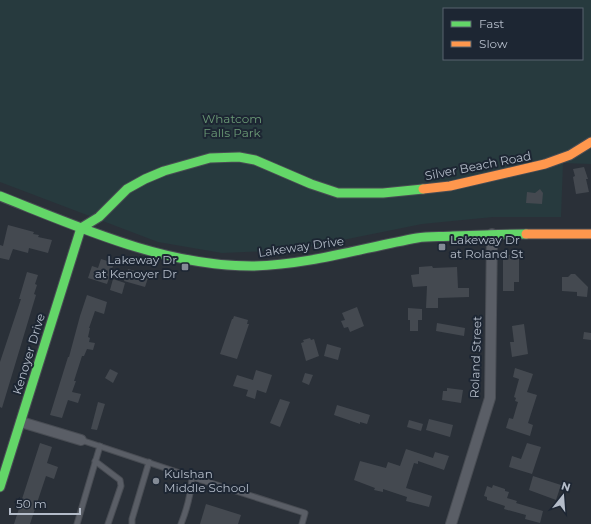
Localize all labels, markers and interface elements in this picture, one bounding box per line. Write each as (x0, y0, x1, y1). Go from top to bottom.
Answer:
legend (443, 8, 583, 60)
text: Fast (479, 16, 504, 31)
text: Slow (479, 36, 508, 51)
park label: Whatcom Falls Park (202, 111, 262, 140)
street label: Silver Beach Road (424, 148, 532, 183)
place label: Lakeway Dr at Roland St (450, 232, 523, 261)
street label: Lakeway Drive (257, 233, 345, 260)
marker: Lakeway Dr at Roland St (437, 242, 447, 252)
place label: Lakeway Dr at Kenoyer Dr (95, 252, 177, 281)
marker: Lakeway Dr at Kenoyer Dr (180, 262, 190, 272)
street label: Kenoyer Drive (9, 312, 48, 396)
street label: Roland Street (467, 316, 484, 398)
place label: Kulshan Middle School (164, 466, 249, 495)
marker: Kulshan Middle School (151, 476, 161, 486)
north arrow (543, 476, 583, 516)
text: N (560, 478, 572, 494)
scale bar (10, 490, 80, 516)
text: 50 m (16, 496, 47, 511)

